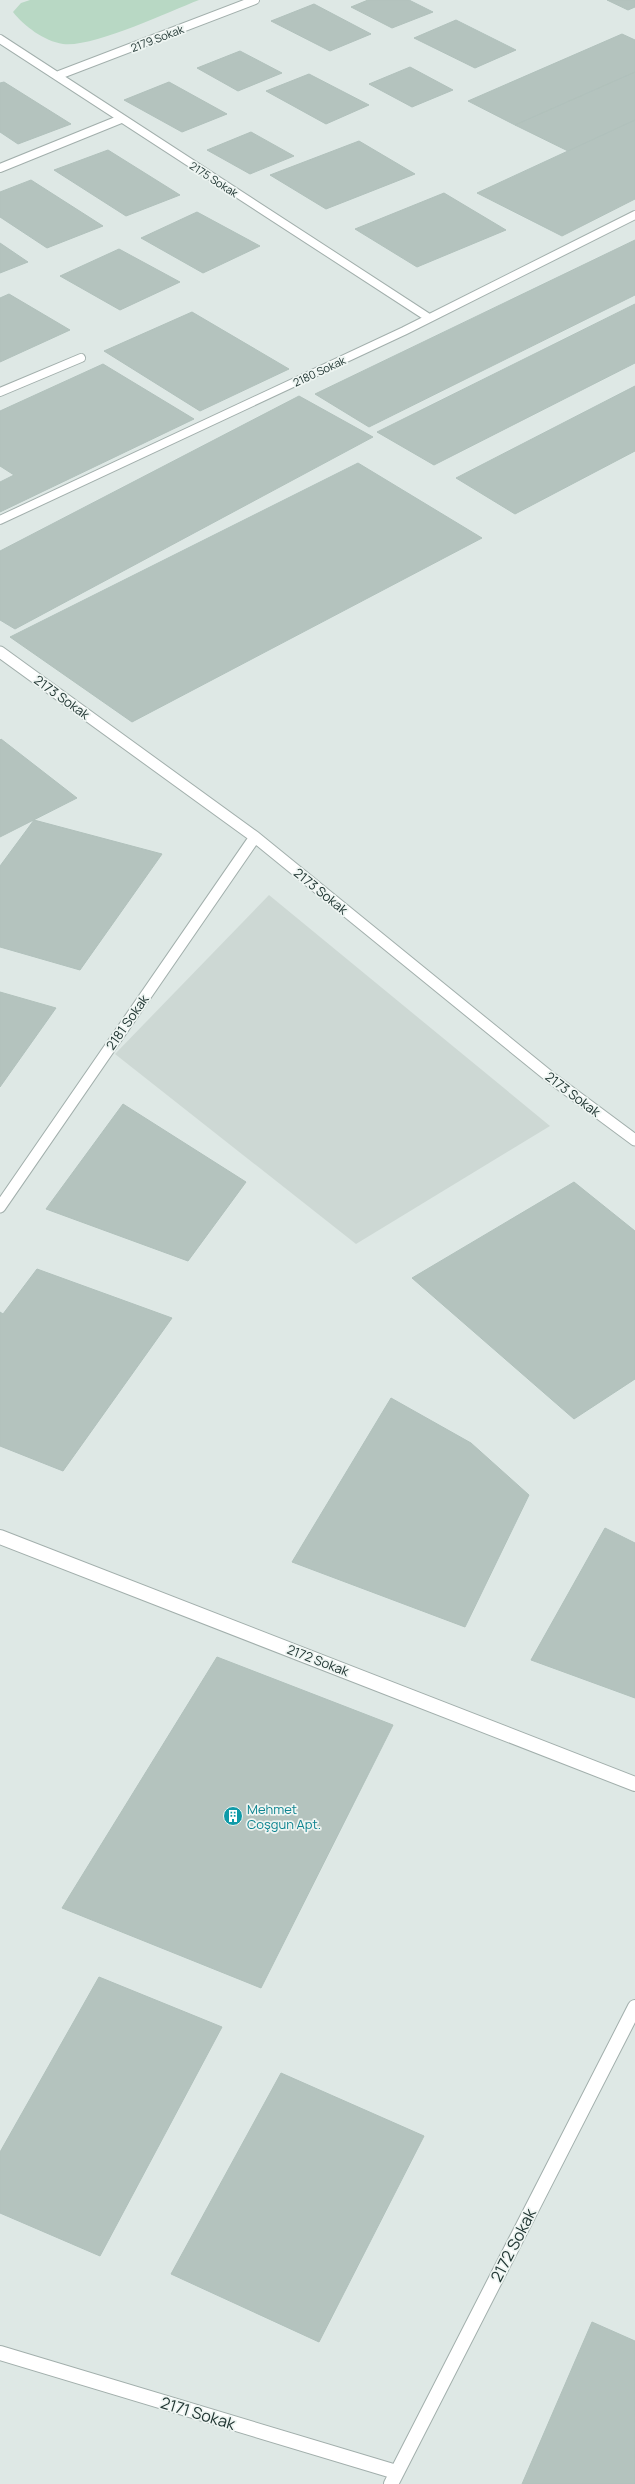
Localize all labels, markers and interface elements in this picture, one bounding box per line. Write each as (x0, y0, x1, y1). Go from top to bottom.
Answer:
street label: 2179 Sokak (128, 21, 186, 55)
street label: 2175 Sokak (187, 158, 242, 201)
street label: 2180 Sokak (290, 352, 348, 390)
street label: 2173 Sokak (31, 671, 94, 724)
street label: 2173 Sokak (290, 864, 352, 919)
street label: 2181 Sokak (101, 990, 153, 1053)
street label: 2173 Sokak (542, 1067, 605, 1121)
street label: 2172 Sokak (285, 1640, 352, 1680)
place label: Mehmet Coşgun Apt. (247, 1800, 321, 1833)
building icon: Mehmet Coşgun Apt. (222, 1805, 244, 1827)
street label: 2172 Sokak (485, 2204, 541, 2286)
street label: 2171 Sokak (158, 2391, 239, 2435)

